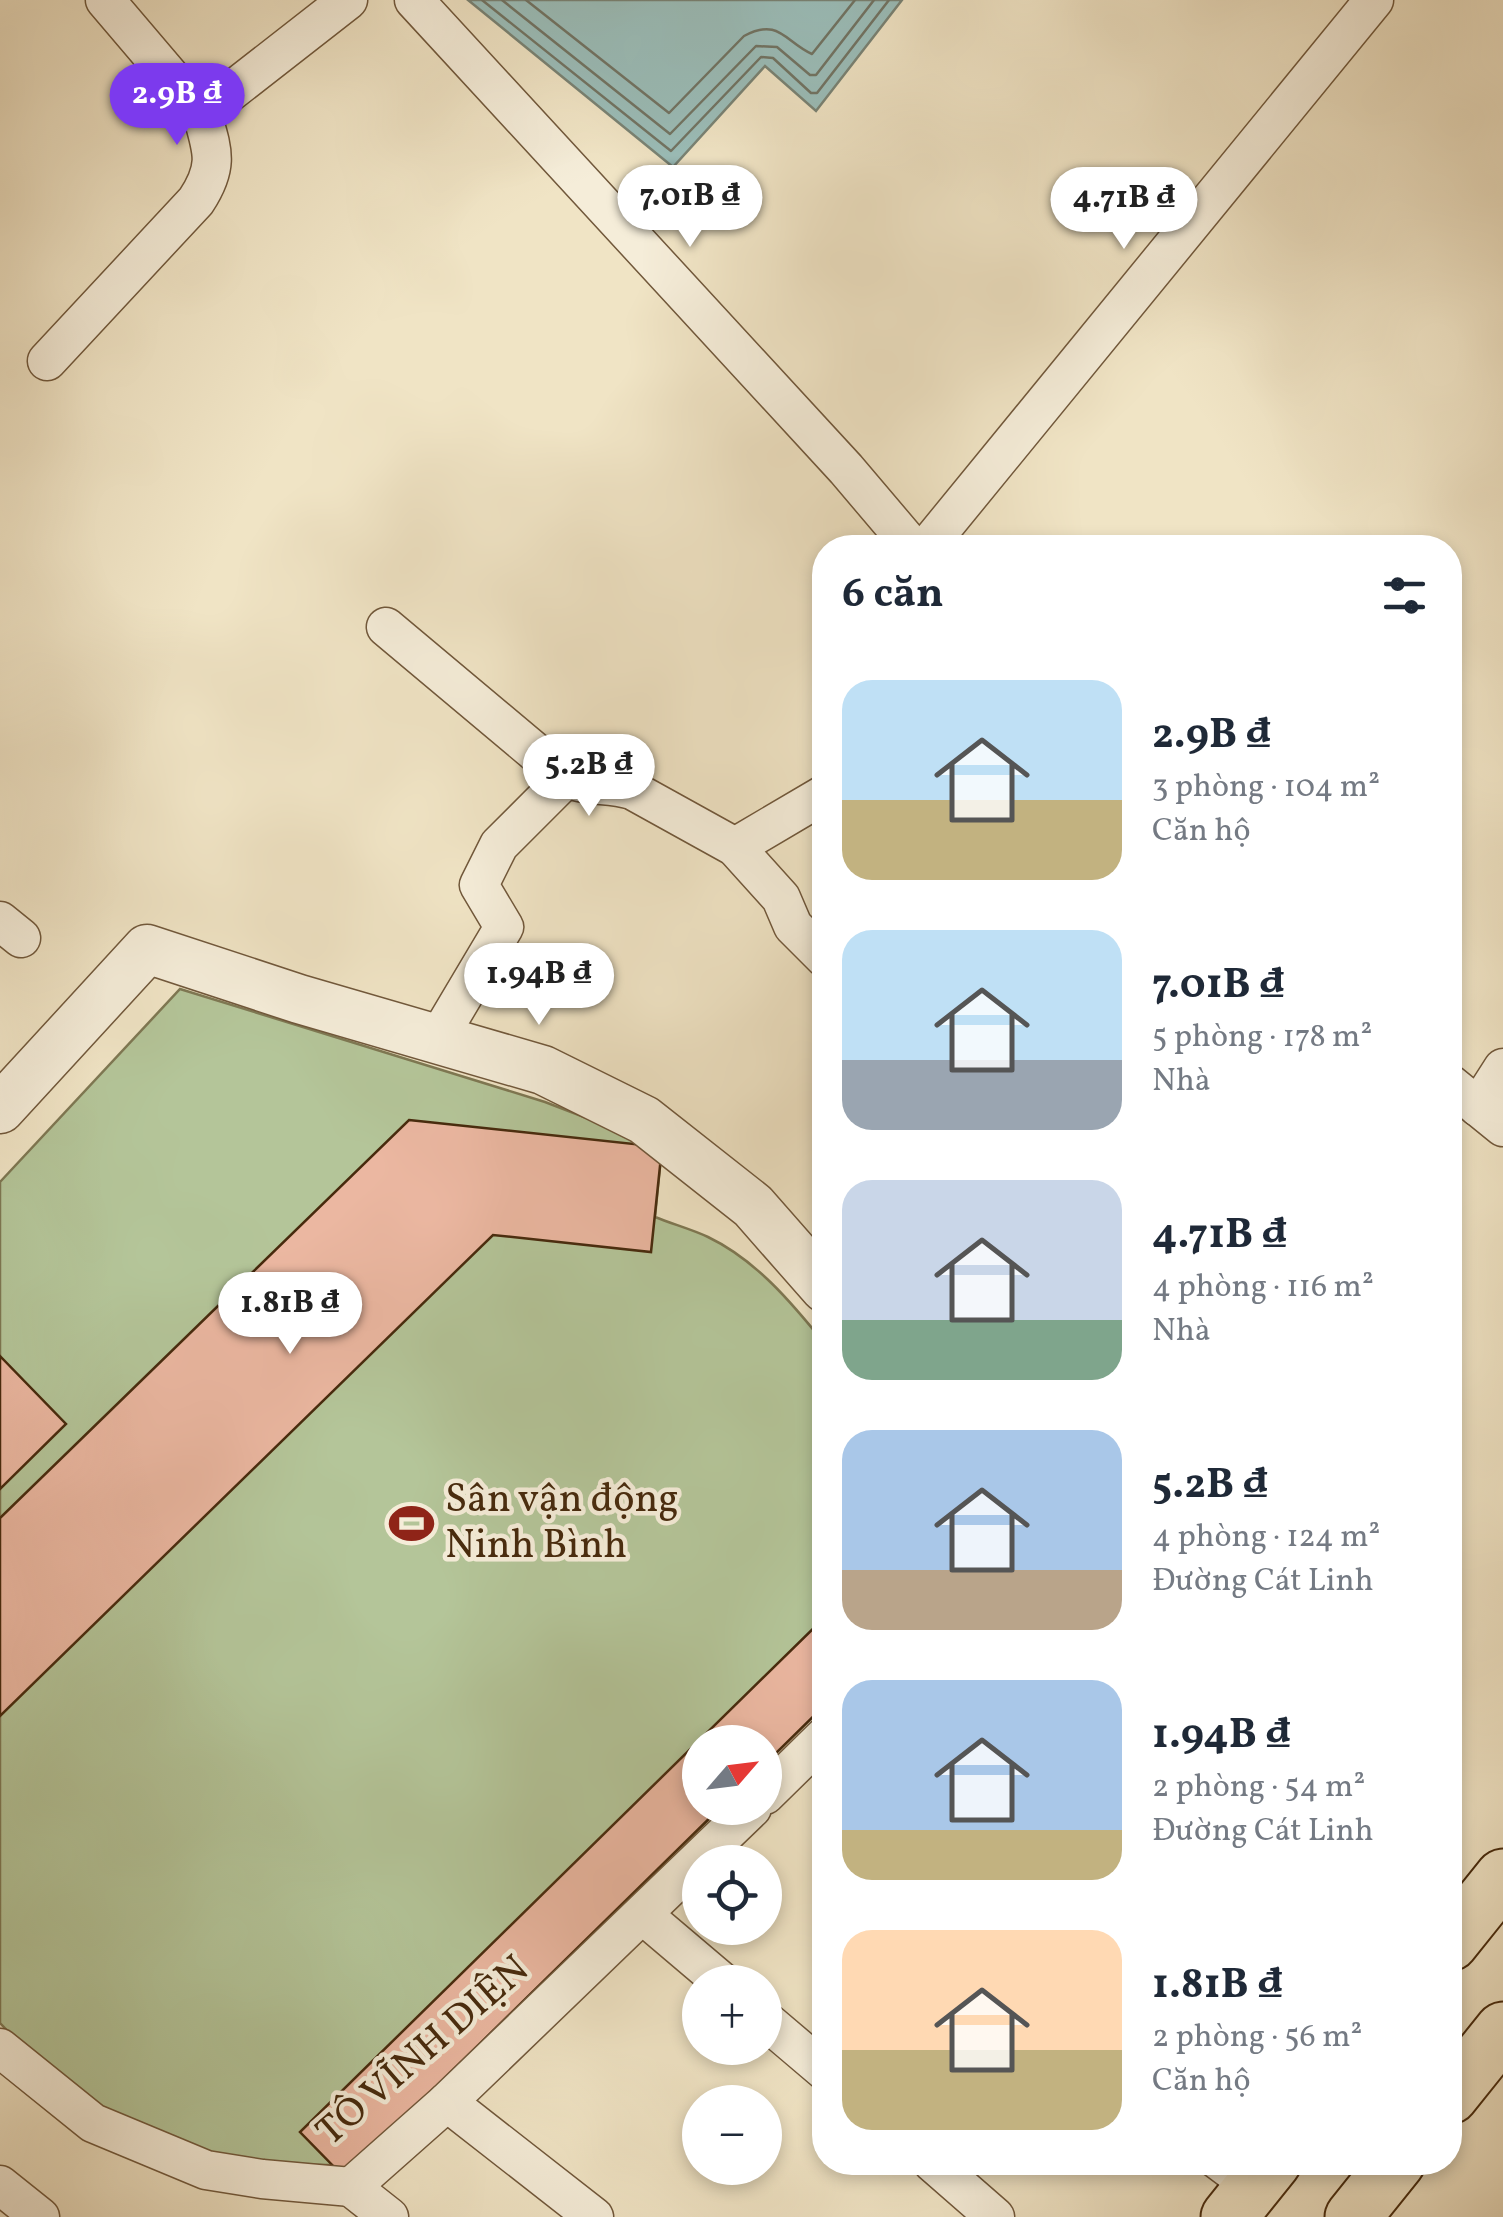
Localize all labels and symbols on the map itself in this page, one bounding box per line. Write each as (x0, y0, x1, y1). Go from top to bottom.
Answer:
pin: 2.9B ₫ (96, 63, 258, 148)
pin: 7.01B ₫ (598, 165, 782, 250)
pin: 4.71B ₫ (1032, 167, 1216, 252)
pin: 5.2B ₫ (508, 734, 670, 819)
pin: 1.94B ₫ (447, 943, 631, 1028)
pin: 1.81B ₫ (198, 1272, 382, 1357)
place label: Sân vận động Ninh Bình (445, 1473, 679, 1575)
sports icon: Sân vận động Ninh Bình (388, 1500, 436, 1548)
north arrow (682, 1725, 782, 1825)
street label: TÔ VĨNH DIỆN (305, 1944, 543, 2160)

